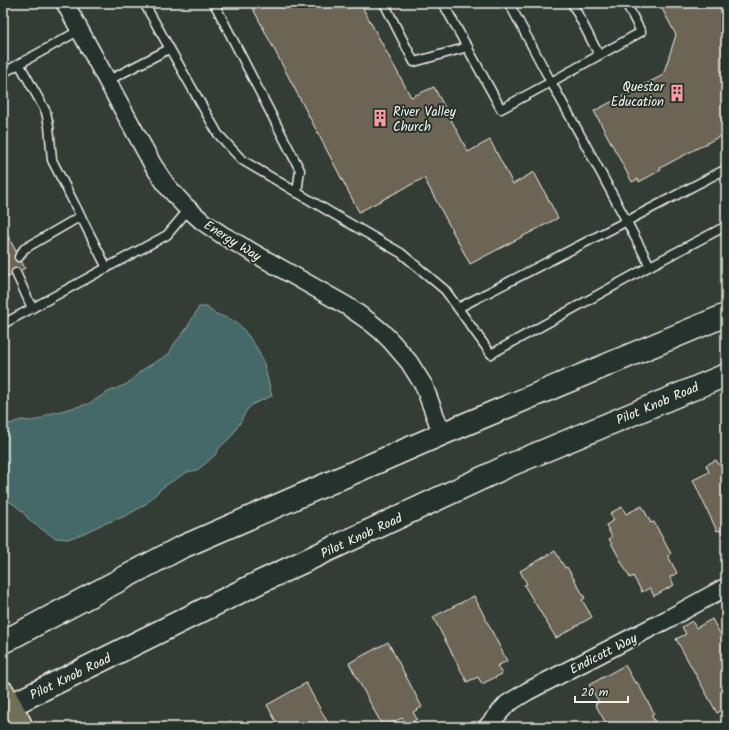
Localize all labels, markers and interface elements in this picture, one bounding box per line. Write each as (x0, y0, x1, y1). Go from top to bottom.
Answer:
place label: Questar Education (611, 77, 665, 113)
building icon: Questar Education (667, 83, 687, 103)
place label: River Valley Church (393, 102, 457, 138)
building icon: River Valley Church (370, 108, 390, 128)
street label: Energy Way (199, 215, 266, 268)
street label: Pilot Knob Road (613, 377, 703, 431)
street label: Pilot Knob Road (317, 508, 406, 564)
street label: Endicott Way (566, 628, 642, 680)
street label: Pilot Knob Road (26, 648, 115, 706)
scale bar (575, 678, 628, 704)
text: 20 m (581, 683, 609, 702)

